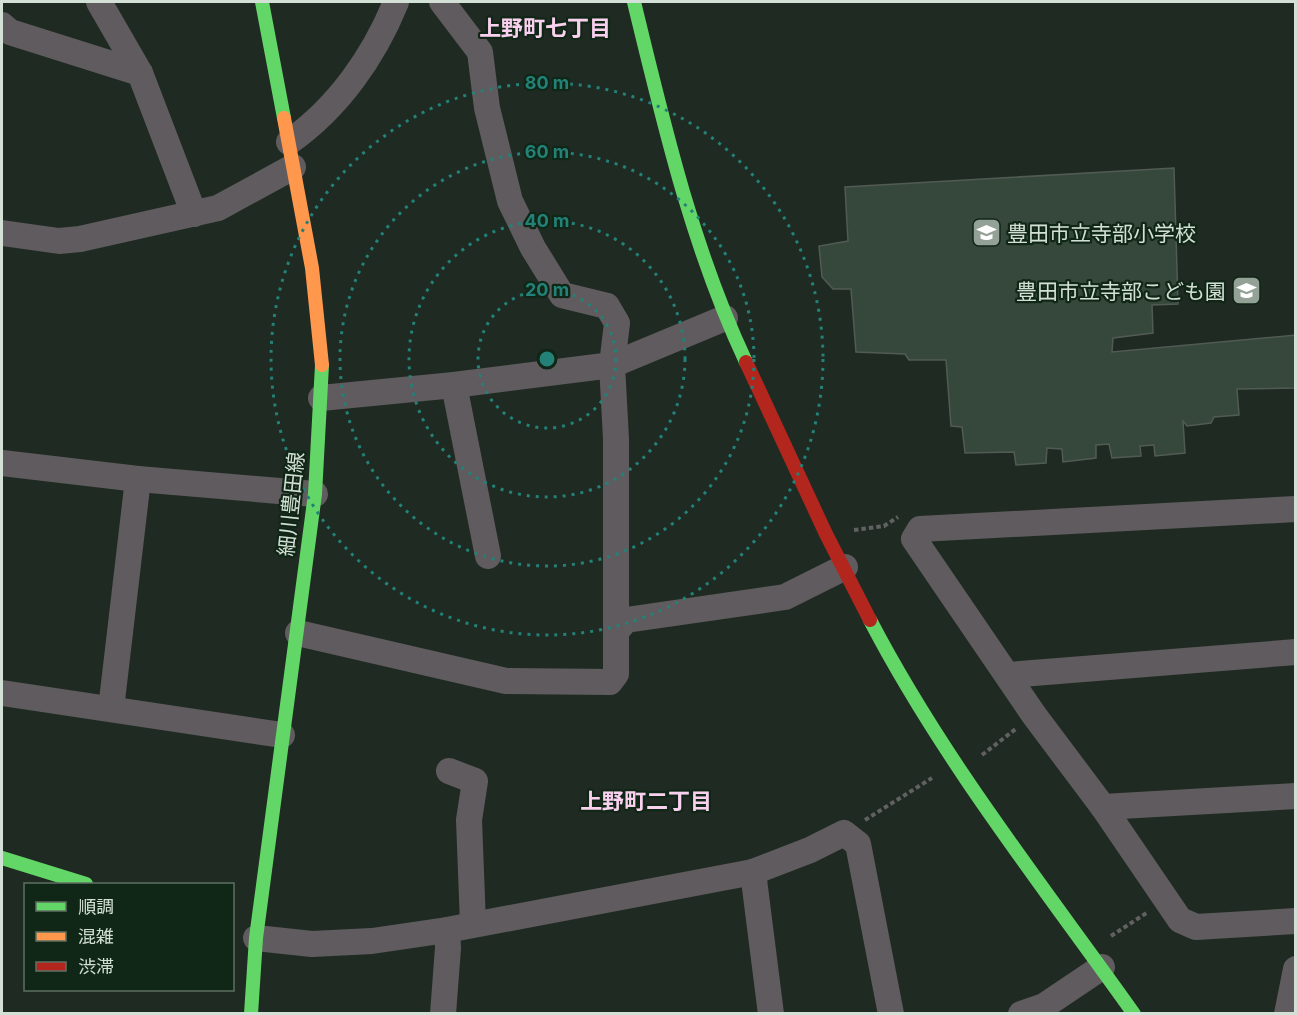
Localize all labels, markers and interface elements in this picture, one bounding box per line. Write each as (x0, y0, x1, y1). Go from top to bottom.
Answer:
district label: 上野町七丁目 (479, 15, 611, 41)
text: 80 m (525, 72, 569, 93)
text: 60 m (525, 141, 569, 162)
text: 40 m (525, 210, 570, 231)
school or university icon: 豊田市立寺部小学校 (970, 217, 1002, 249)
place label: 豊田市立寺部小学校 (1007, 221, 1196, 246)
school or university icon: 豊田市立寺部こども園 (1231, 275, 1263, 307)
text: 20 m (525, 279, 569, 300)
place label: 豊田市立寺部こども園 (1016, 279, 1226, 304)
centre of rings (537, 349, 557, 369)
street label: 細川豊田線 (273, 450, 309, 558)
district label: 上野町二丁目 (580, 788, 712, 814)
legend (24, 883, 234, 991)
text: 順調 (78, 896, 114, 917)
text: 混雑 (78, 926, 114, 947)
text: 渋滞 (78, 956, 114, 977)

